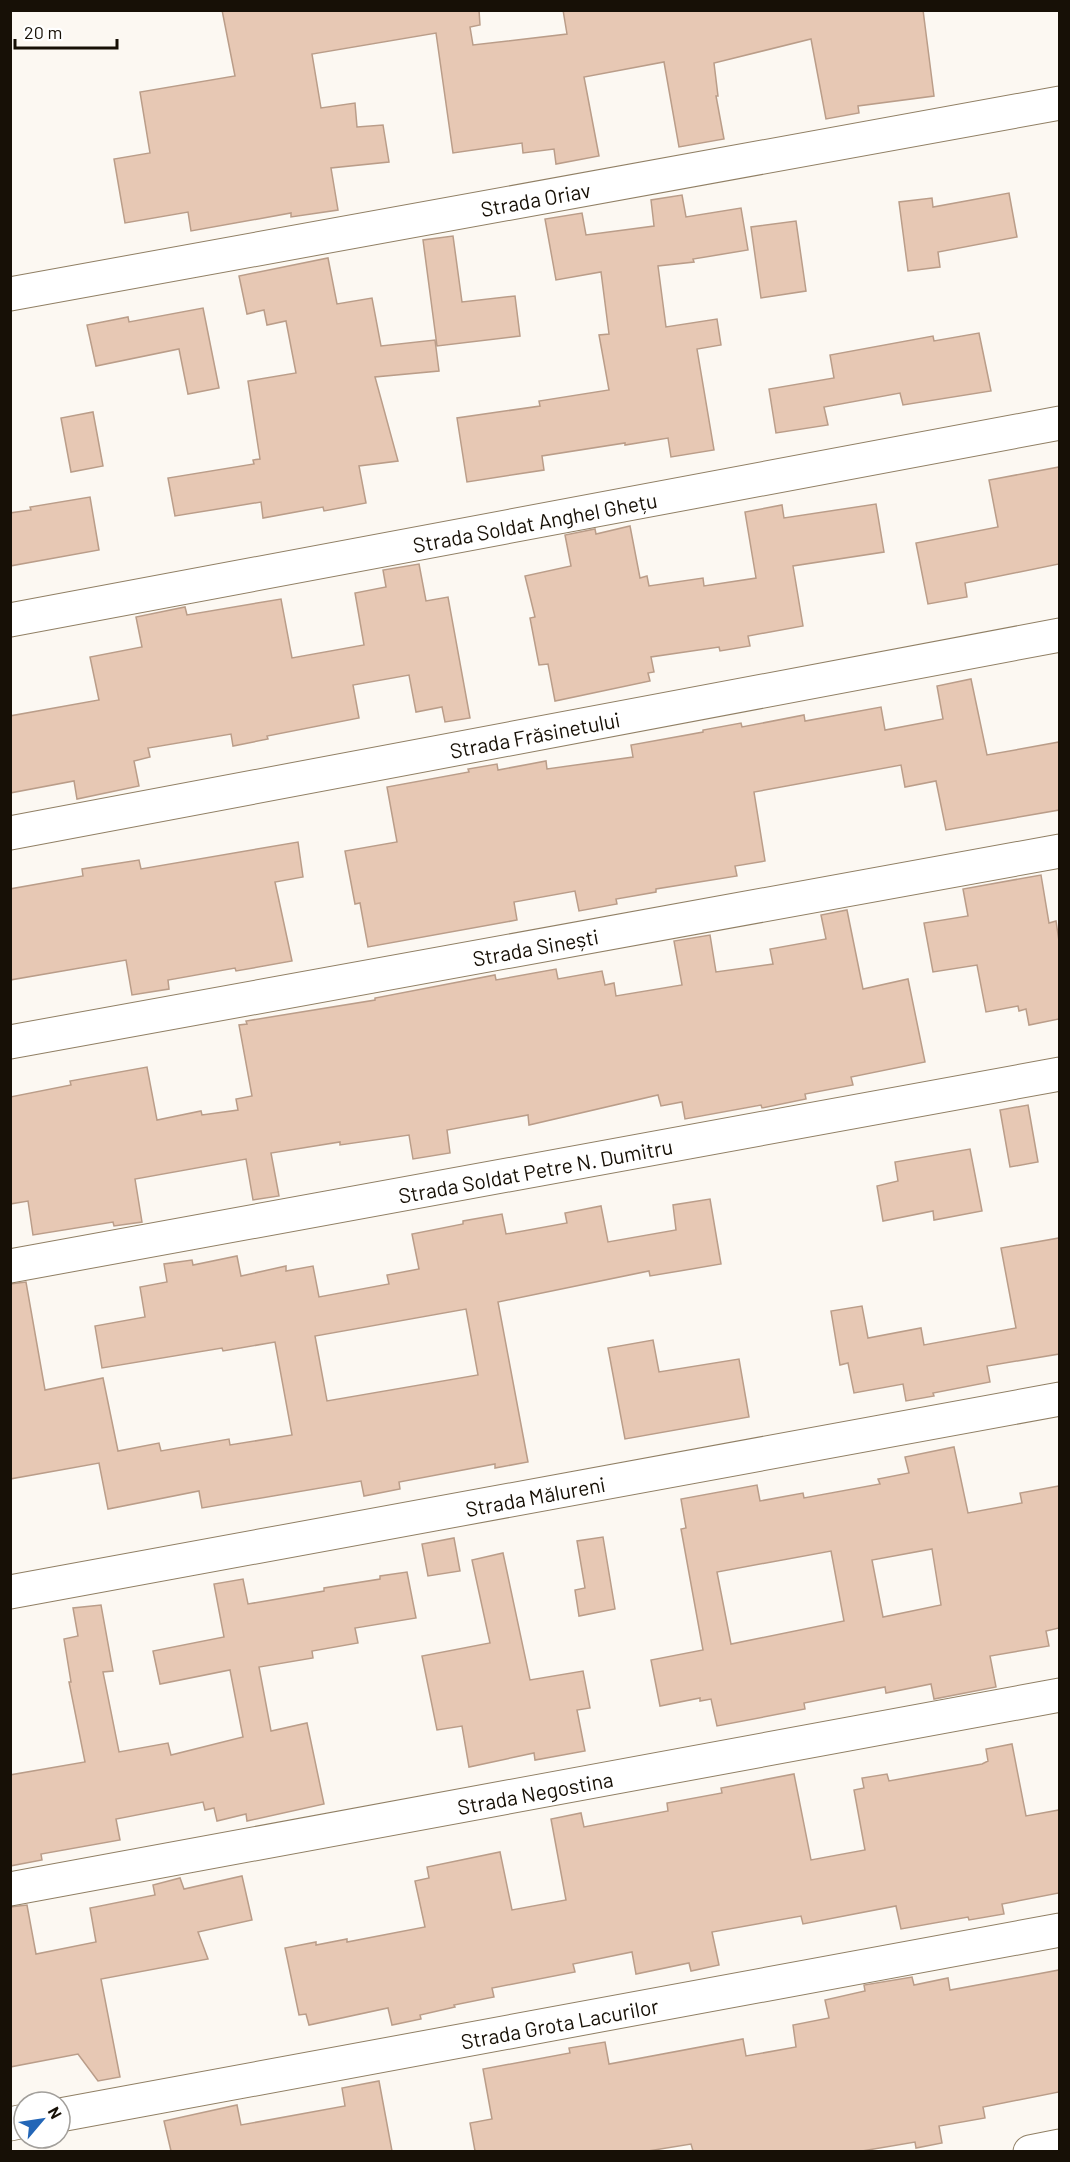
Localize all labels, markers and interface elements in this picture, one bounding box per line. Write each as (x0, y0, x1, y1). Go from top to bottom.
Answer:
scale bar (15, 12, 117, 50)
text: 20 m (24, 21, 62, 43)
street label: Strada Oriav (478, 176, 592, 221)
street label: Strada Soldat Anghel Ghețu (411, 486, 659, 557)
street label: Strada Frăsinetului (448, 706, 622, 762)
street label: Strada Sinești (470, 923, 600, 970)
street label: Strada Soldat Petre N. Dumitru (396, 1133, 674, 1207)
street label: Strada Mălureni (463, 1470, 607, 1521)
street label: Strada Negostina (455, 1765, 615, 1819)
street label: Strada Grota Lacurilor (459, 1992, 661, 2053)
north arrow (12, 2090, 72, 2150)
text: N (45, 2103, 66, 2122)

